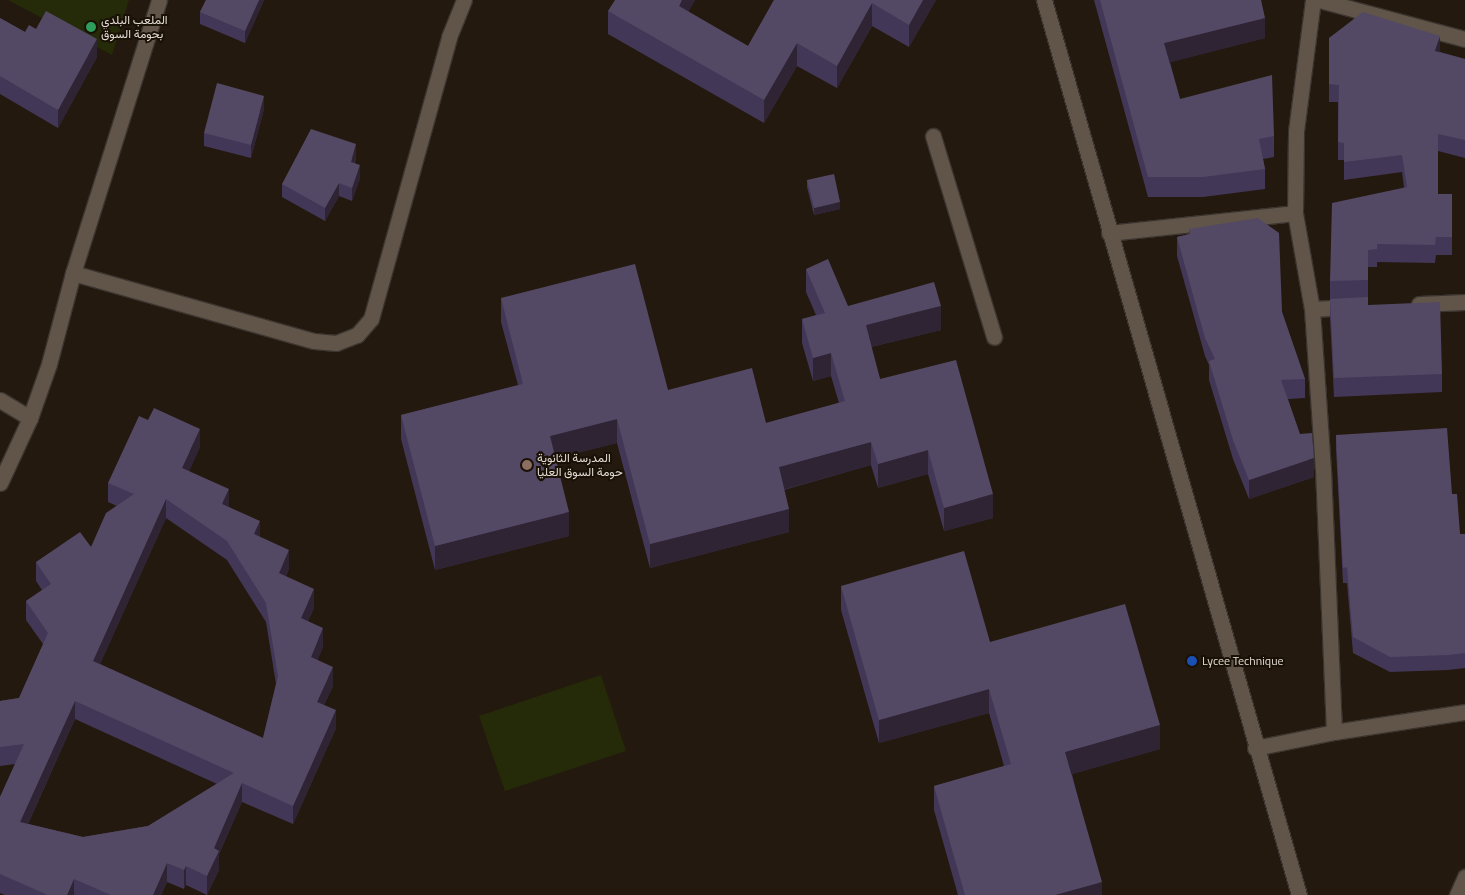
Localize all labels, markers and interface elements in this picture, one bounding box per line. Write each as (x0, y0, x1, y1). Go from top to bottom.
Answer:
place label: الملعب البلدي بحومة السوق (101, 13, 168, 41)
marker: الملعب البلدي بحومة السوق (85, 21, 97, 33)
place label: المدرسة الثانوية حومة السوق العليا (537, 451, 623, 479)
marker: المدرسة الثانوية حومة السوق العليا (521, 459, 533, 471)
place label: Lycee Technique (1202, 654, 1284, 668)
marker: Lycee Technique (1186, 655, 1198, 667)

